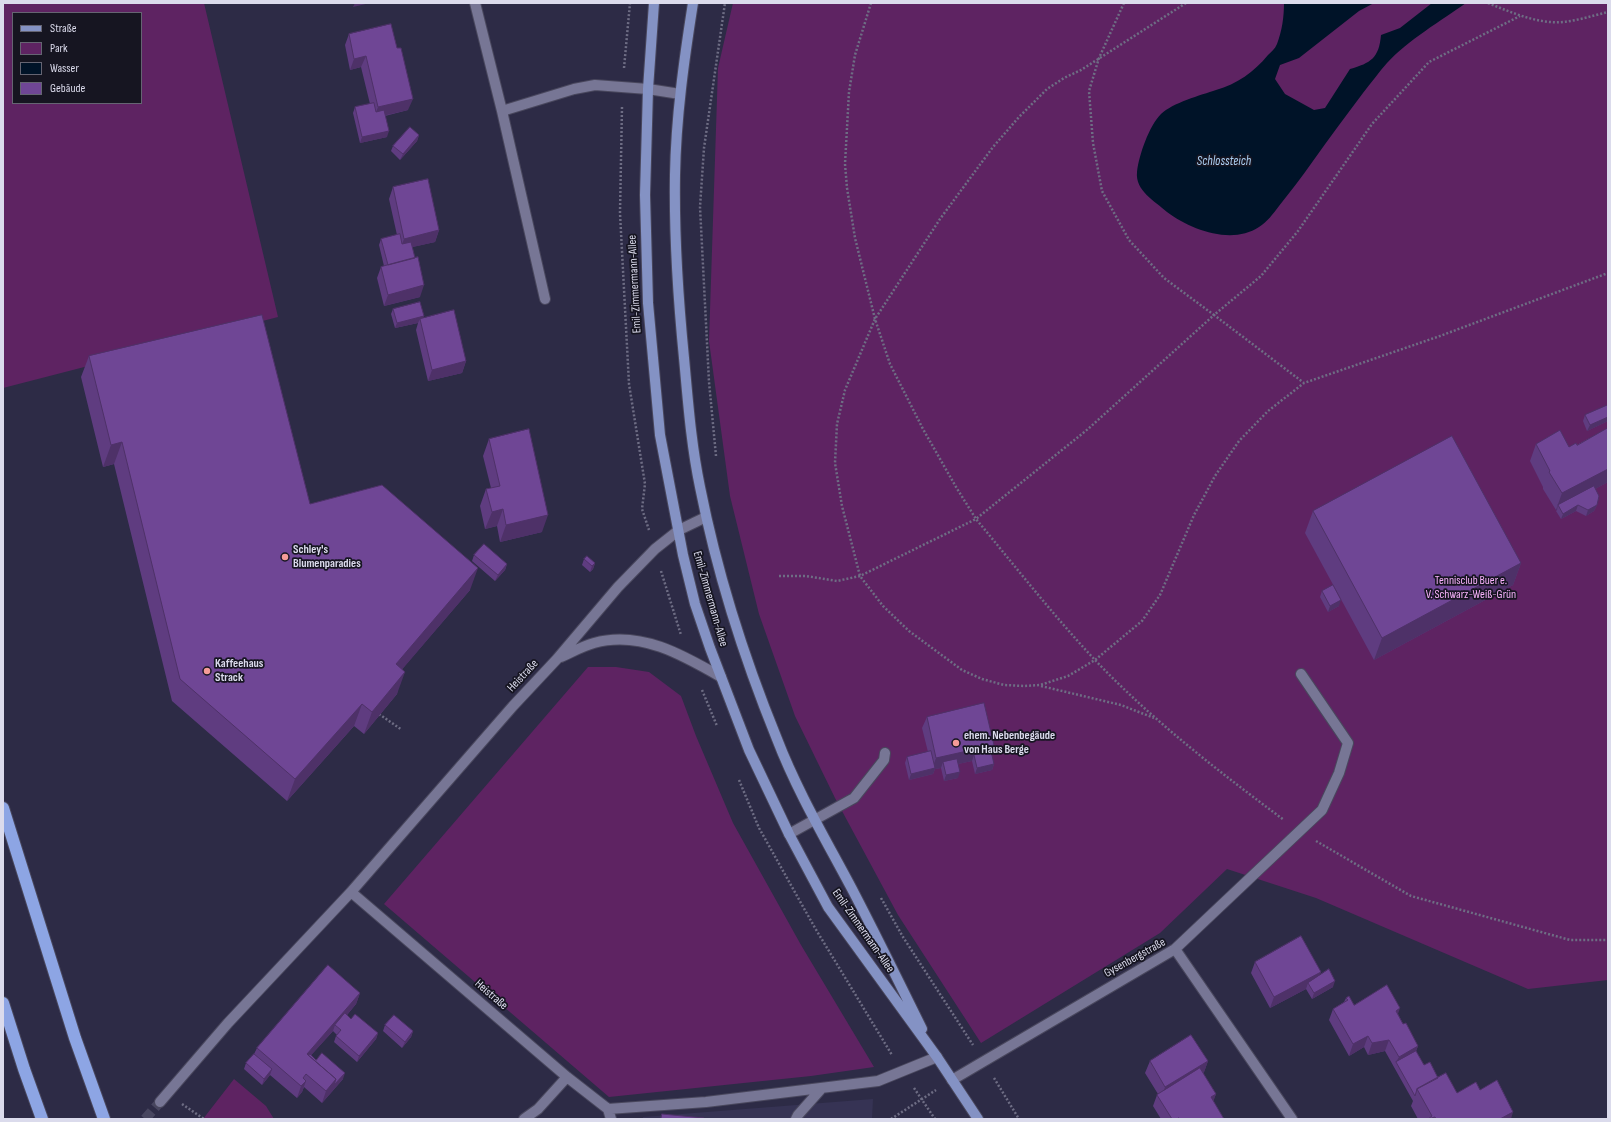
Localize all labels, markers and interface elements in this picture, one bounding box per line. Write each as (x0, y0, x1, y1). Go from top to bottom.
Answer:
legend (12, 12, 142, 104)
text: Straße (50, 21, 77, 36)
text: Park (50, 41, 68, 56)
text: Wasser (50, 61, 79, 76)
text: Gebäude (50, 81, 85, 96)
water label: Schlossteich (1197, 154, 1251, 170)
street label: Emil-Zimmermann-Allee (625, 234, 645, 334)
place label: Schley's Blumenparadies (293, 543, 361, 571)
street label: Emil-Zimmermann-Allee (689, 550, 731, 648)
marker: Schley's Blumenparadies (280, 552, 290, 562)
park label: Tennisclub Buer e. V. Schwarz-Weiß-Grün (1426, 574, 1516, 602)
place label: Kaffeehaus Strack (215, 657, 263, 685)
street label: Heistraße (504, 657, 542, 695)
marker: Kaffeehaus Strack (202, 666, 212, 676)
place label: ehem. Nebenbegäude von Haus Berge (964, 729, 1055, 757)
marker: ehem. Nebenbegäude von Haus Berge (951, 738, 961, 748)
street label: Emil-Zimmermann-Allee (829, 886, 897, 976)
street label: Gysenbergstraße (1102, 935, 1168, 981)
street label: Heistraße (472, 977, 510, 1013)

